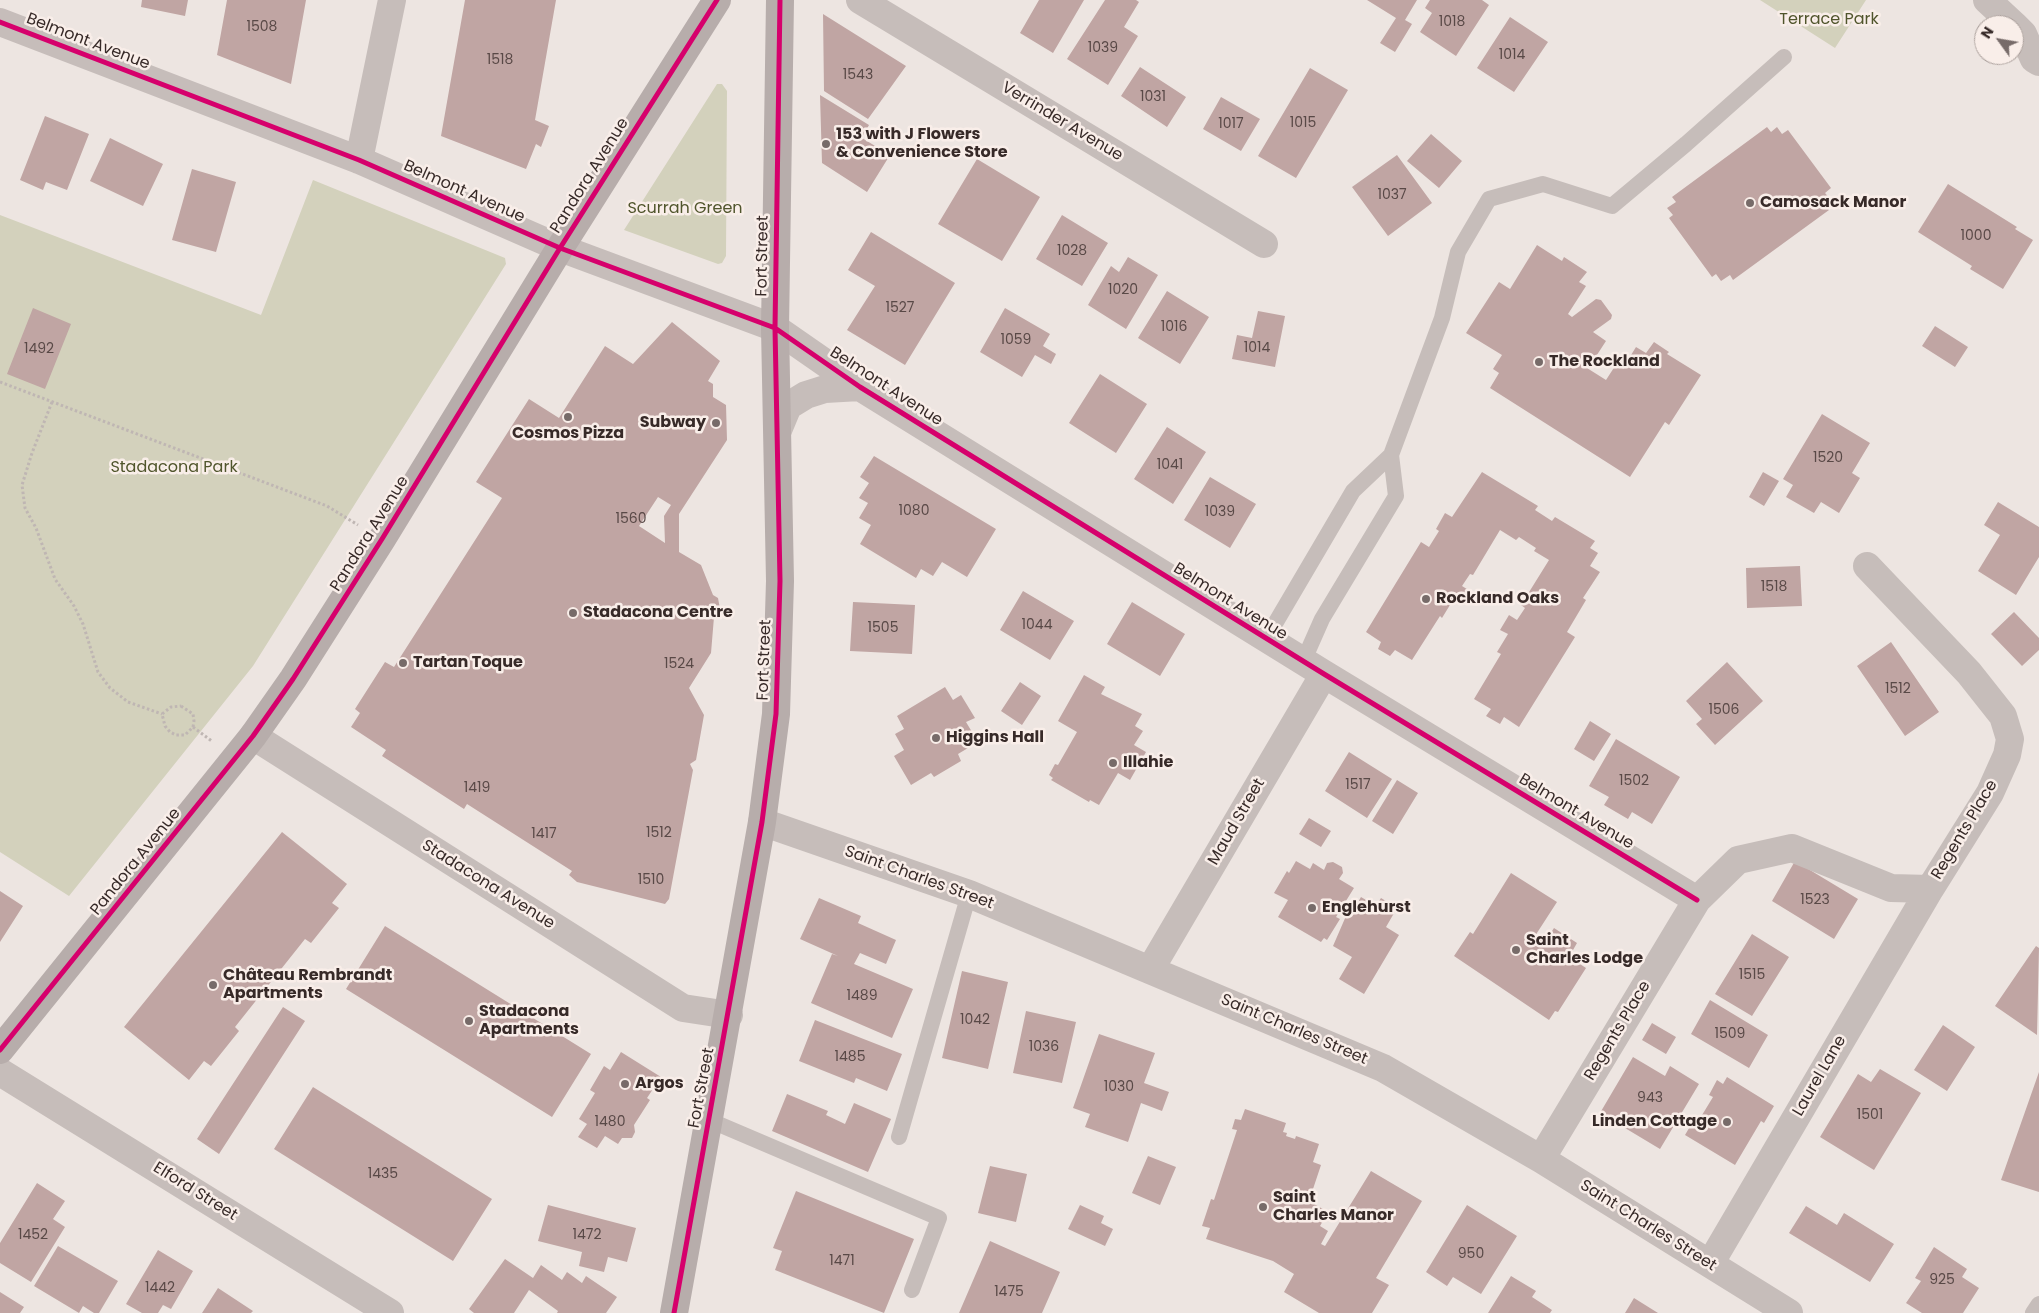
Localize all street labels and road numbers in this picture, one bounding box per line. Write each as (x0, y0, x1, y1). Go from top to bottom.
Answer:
street label: Belmont Avenue (24, 10, 152, 74)
street label: Verrinder Avenue (998, 78, 1126, 166)
street label: Pandora Avenue (547, 115, 633, 237)
street label: Belmont Avenue (400, 157, 528, 227)
street label: Fort Street (753, 215, 773, 297)
street label: Belmont Avenue (826, 343, 946, 431)
street label: Pandora Avenue (327, 473, 413, 595)
street label: Belmont Avenue (1169, 559, 1291, 645)
street label: Fort Street (754, 619, 776, 701)
street label: Belmont Avenue (1515, 770, 1637, 854)
street label: Maud Street (1204, 775, 1270, 869)
street label: Regents Place (1928, 777, 2002, 883)
street label: Pandora Avenue (87, 804, 185, 920)
street label: Stadacona Avenue (418, 836, 558, 934)
street label: Saint Charles Street (842, 842, 996, 914)
street label: Regents Place (1581, 978, 1655, 1084)
street label: Saint Charles Street (1218, 990, 1370, 1070)
street label: Laurel Lane (1789, 1032, 1851, 1120)
street label: Fort Street (685, 1046, 719, 1130)
street label: Elford Street (149, 1159, 241, 1225)
street label: Saint Charles Street (1576, 1176, 1720, 1276)

